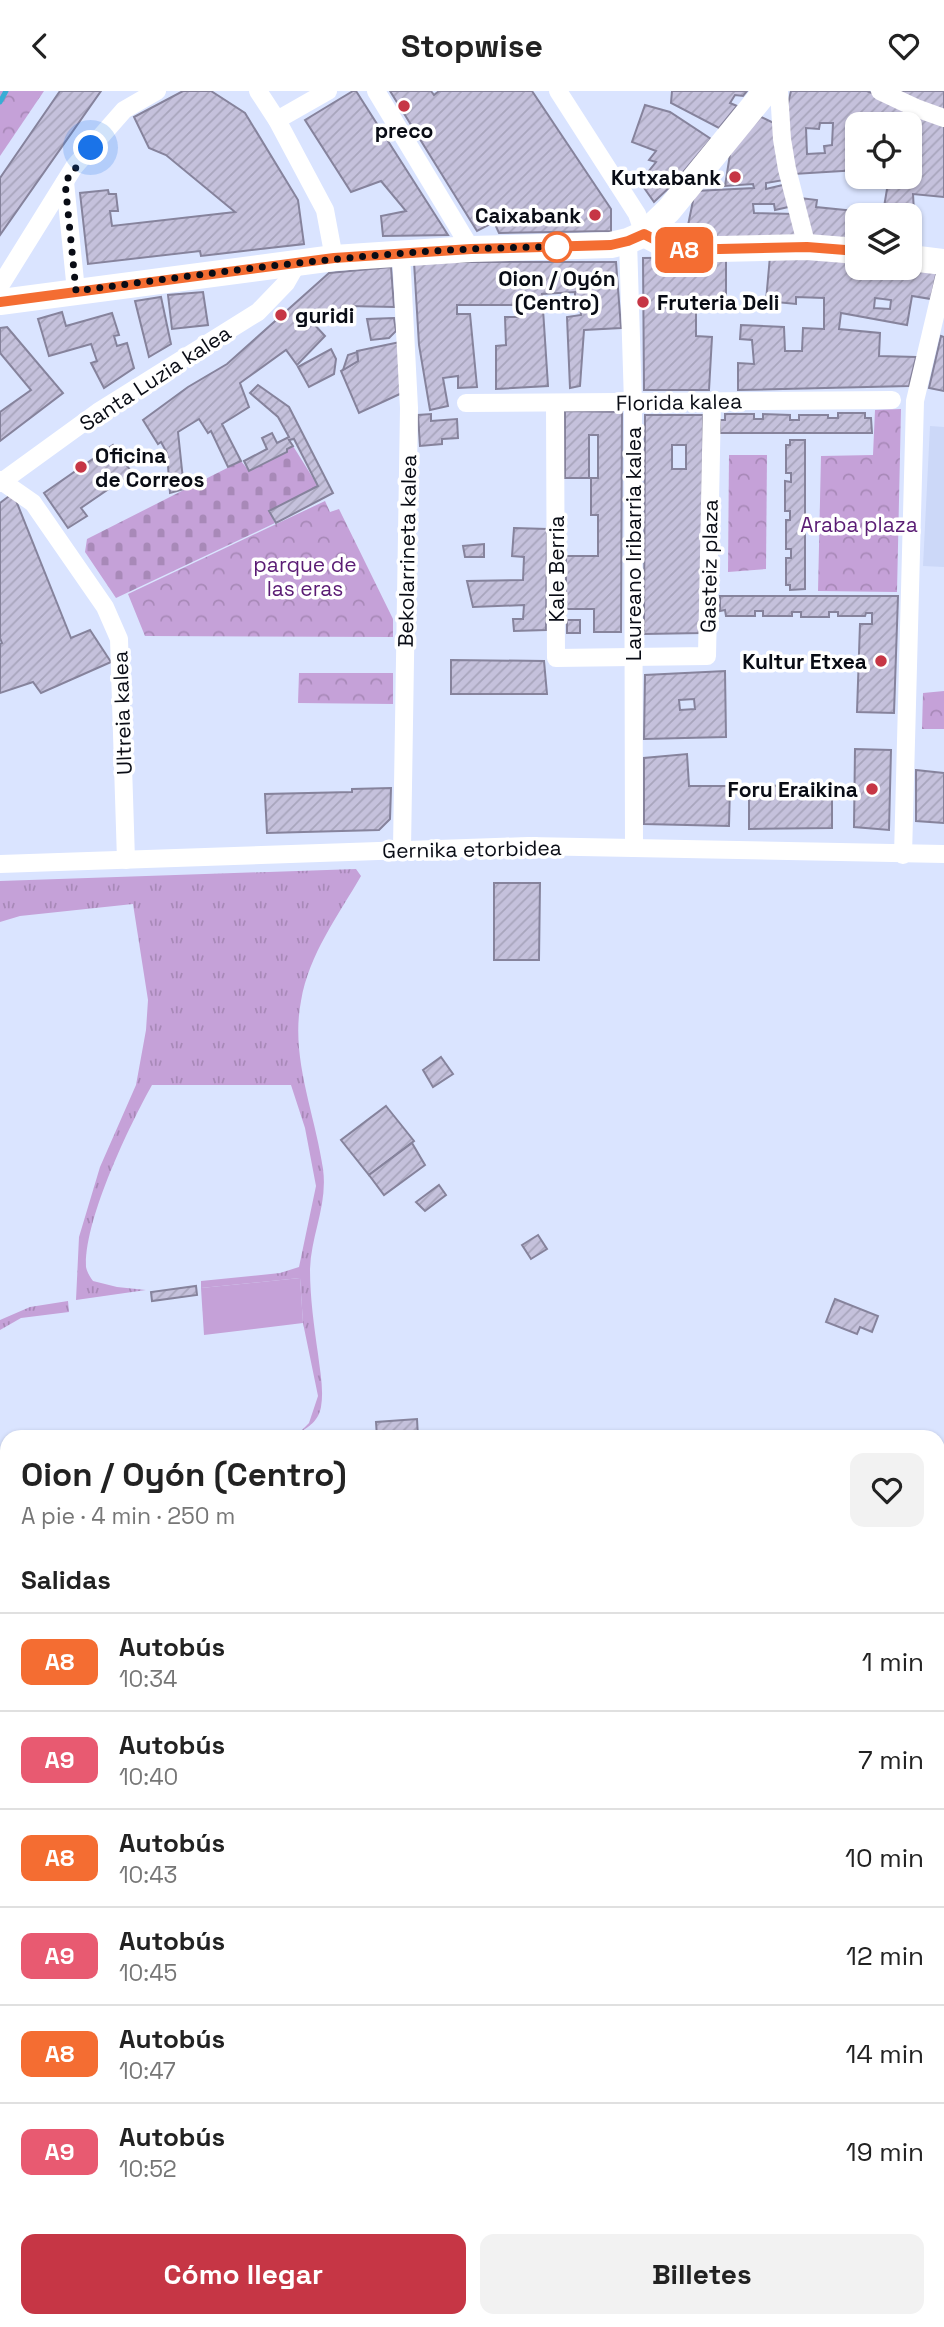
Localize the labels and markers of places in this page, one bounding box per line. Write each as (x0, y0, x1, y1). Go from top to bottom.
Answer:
marker: preco (396, 98, 412, 114)
place label: preco (375, 117, 433, 144)
place label: Kutxabank (611, 164, 721, 191)
marker: Kutxabank (727, 169, 743, 185)
place label: Caixabank (475, 202, 581, 229)
marker: Caixabank (587, 207, 603, 223)
marker: Oion / Oyón (Centro) (542, 232, 572, 262)
place label: Oion / Oyón (Centro) (498, 265, 616, 316)
place label: Fruteria Deli (657, 289, 779, 316)
marker: Fruteria Deli (635, 294, 651, 310)
place label: guridi (295, 302, 354, 329)
marker: guridi (273, 307, 289, 323)
place label: Oficina de Correos (95, 442, 204, 493)
marker: Oficina de Correos (73, 459, 89, 475)
place label: Kultur Etxea (742, 648, 867, 675)
marker: Kultur Etxea (873, 653, 889, 669)
place label: Foru Eraikina (728, 776, 858, 803)
marker: Foru Eraikina (864, 781, 880, 797)

